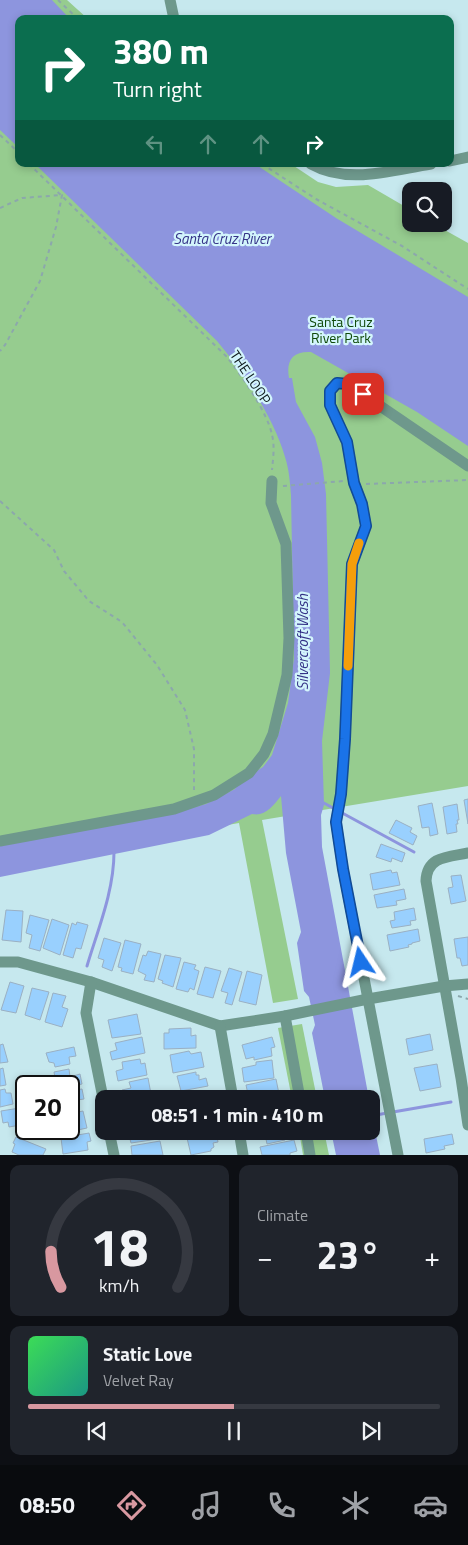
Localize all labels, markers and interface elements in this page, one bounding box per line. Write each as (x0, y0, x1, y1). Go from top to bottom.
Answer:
text: 380 m (113, 24, 209, 78)
icon: right (30, 35, 95, 100)
text: Turn right (113, 72, 202, 106)
icon: left (141, 130, 169, 158)
icon: ahead (194, 130, 222, 158)
icon: ahead (247, 130, 275, 158)
icon: right (300, 130, 328, 158)
map controls (402, 182, 452, 232)
button: search (402, 182, 452, 232)
water label: Santa Cruz River (173, 227, 273, 250)
park label: Santa Cruz River Park (309, 311, 373, 348)
street label: THE LOOP (225, 346, 277, 408)
pin (342, 373, 384, 415)
icon: arrive (349, 380, 377, 408)
water label: Silvercroft Wash (291, 593, 314, 690)
position arrow (334, 935, 386, 987)
speed limit sign: 20 (15, 1075, 80, 1140)
text: 08:51 · 1 min · 410 m (151, 1100, 324, 1129)
text: Climate (257, 1203, 308, 1227)
text: 18 (90, 1207, 149, 1286)
text: 23° (317, 1226, 380, 1284)
text: − (257, 1235, 273, 1278)
text: + (424, 1235, 440, 1278)
text: km/h (99, 1272, 140, 1299)
text: Static Love (103, 1339, 192, 1368)
text: Velvet Ray (103, 1368, 174, 1392)
icon: previous (83, 1417, 111, 1445)
icon: pause (220, 1417, 248, 1445)
icon: next (357, 1417, 385, 1445)
text: 08:50 (20, 1488, 75, 1522)
icon: directions (114, 1488, 149, 1523)
icon: music (189, 1488, 224, 1523)
icon: phone (264, 1488, 299, 1523)
icon: climate (338, 1488, 373, 1523)
icon: car (413, 1488, 448, 1523)

